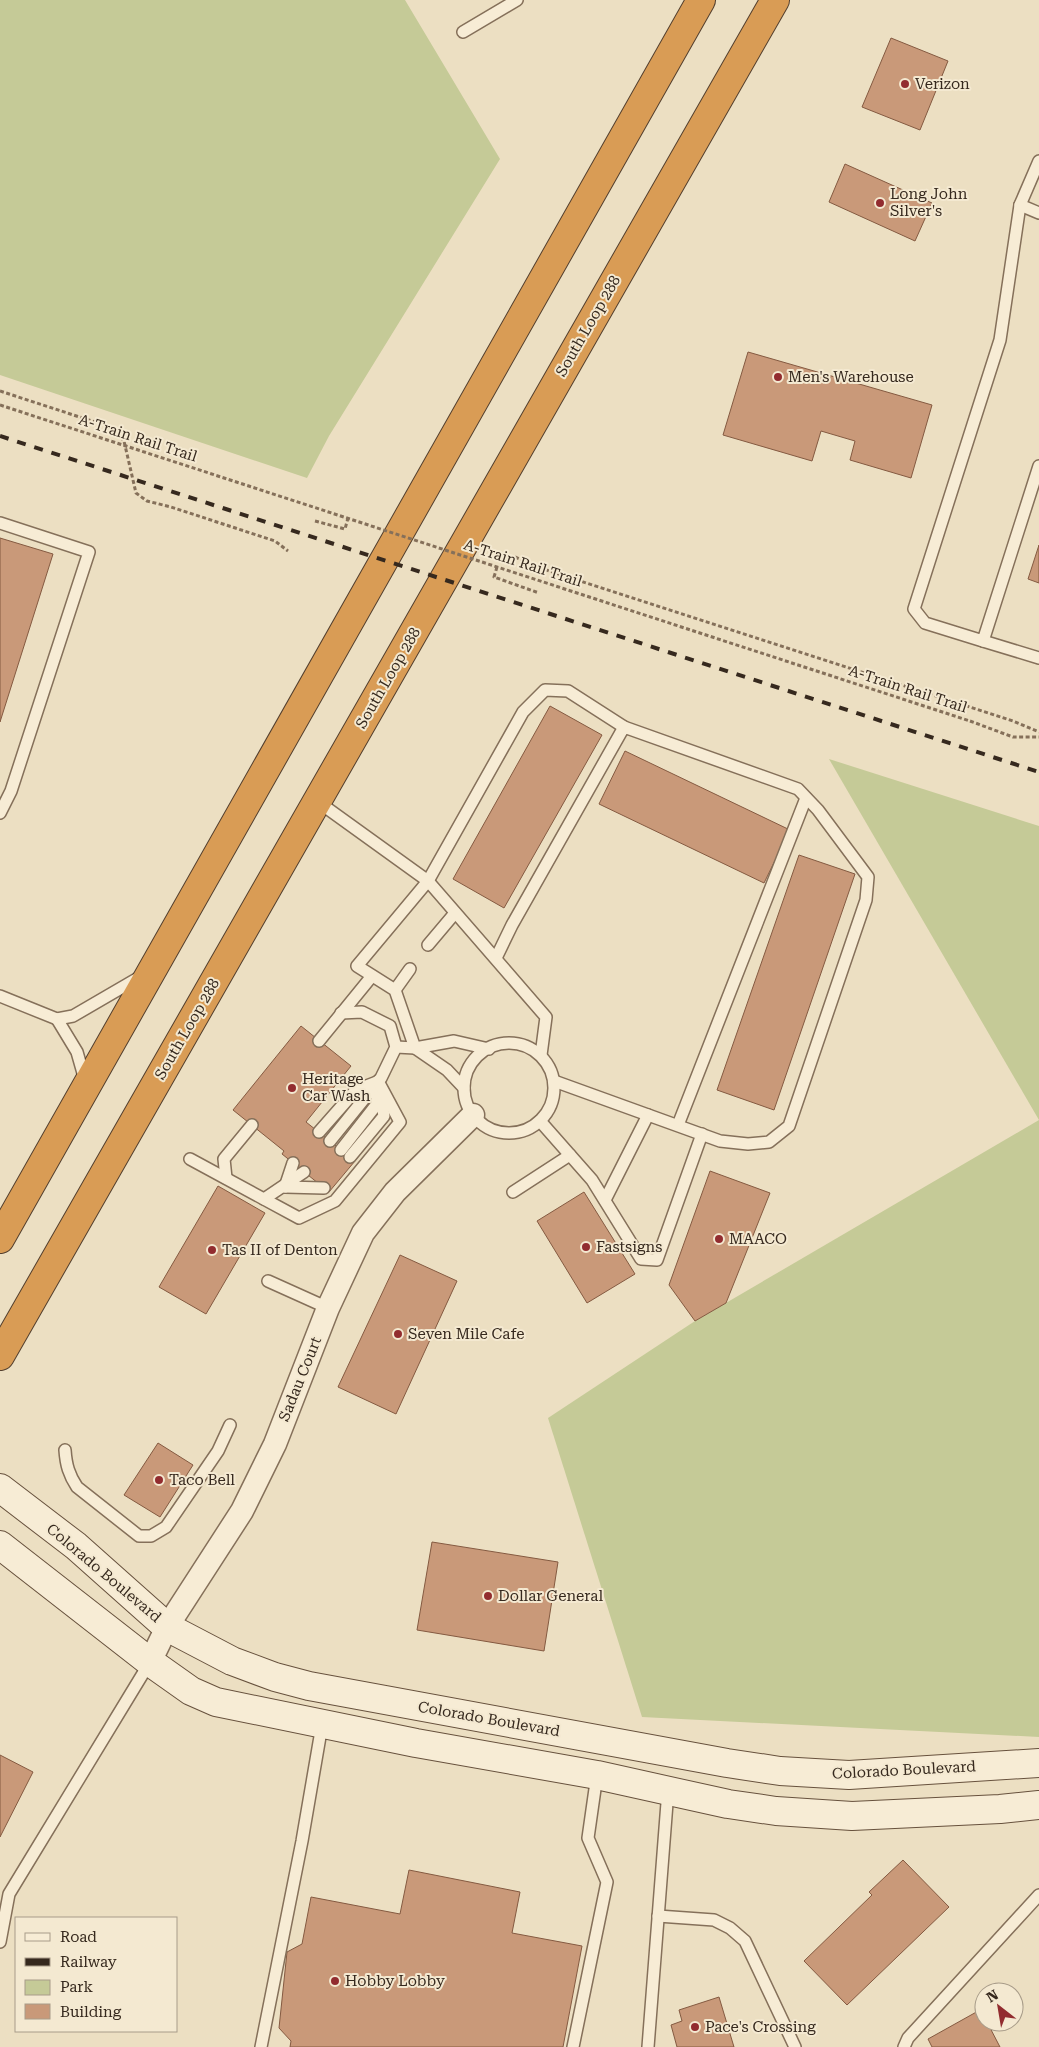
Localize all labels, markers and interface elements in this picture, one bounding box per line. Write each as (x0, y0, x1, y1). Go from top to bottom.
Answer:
place label: Verizon (915, 75, 970, 93)
marker: Verizon (899, 78, 911, 90)
place label: Long John Silver's (890, 185, 968, 220)
marker: Long John Silver's (874, 197, 886, 209)
street label: South Loop 288 (552, 272, 624, 380)
place label: Men's Warehouse (788, 368, 914, 386)
marker: Men's Warehouse (772, 371, 784, 383)
street label: A-Train Rail Trail (77, 410, 200, 466)
street label: A-Train Rail Trail (462, 535, 585, 591)
street label: South Loop 288 (352, 624, 424, 732)
street label: A-Train Rail Trail (847, 661, 970, 717)
street label: South Loop 288 (151, 975, 223, 1083)
place label: Heritage Car Wash (302, 1070, 371, 1105)
marker: Heritage Car Wash (286, 1082, 298, 1094)
place label: MAACO (729, 1230, 787, 1248)
marker: MAACO (713, 1233, 725, 1245)
place label: Fastsigns (596, 1238, 662, 1256)
place label: Tas II of Denton (222, 1241, 338, 1259)
marker: Fastsigns (580, 1241, 592, 1253)
marker: Tas II of Denton (206, 1244, 218, 1256)
place label: Seven Mile Cafe (408, 1325, 524, 1343)
marker: Seven Mile Cafe (392, 1328, 404, 1340)
street label: Sadau Court (275, 1334, 325, 1424)
place label: Taco Bell (169, 1471, 235, 1489)
marker: Taco Bell (153, 1474, 165, 1486)
street label: Colorado Boulevard (43, 1520, 165, 1626)
place label: Dollar General (498, 1587, 604, 1605)
marker: Dollar General (482, 1590, 494, 1602)
street label: Colorado Boulevard (417, 1698, 562, 1740)
street label: Colorado Boulevard (832, 1757, 977, 1783)
legend (15, 1917, 178, 2032)
text: Road (60, 1928, 97, 1946)
text: Railway (60, 1953, 117, 1971)
place label: Hobby Lobby (345, 1972, 445, 1990)
marker: Hobby Lobby (329, 1975, 341, 1987)
text: Park (60, 1978, 94, 1996)
north arrow (974, 1982, 1024, 2032)
text: N (984, 1986, 1001, 2005)
text: Building (60, 2003, 122, 2021)
place label: Pace's Crossing (705, 2018, 816, 2036)
marker: Pace's Crossing (689, 2021, 701, 2033)

